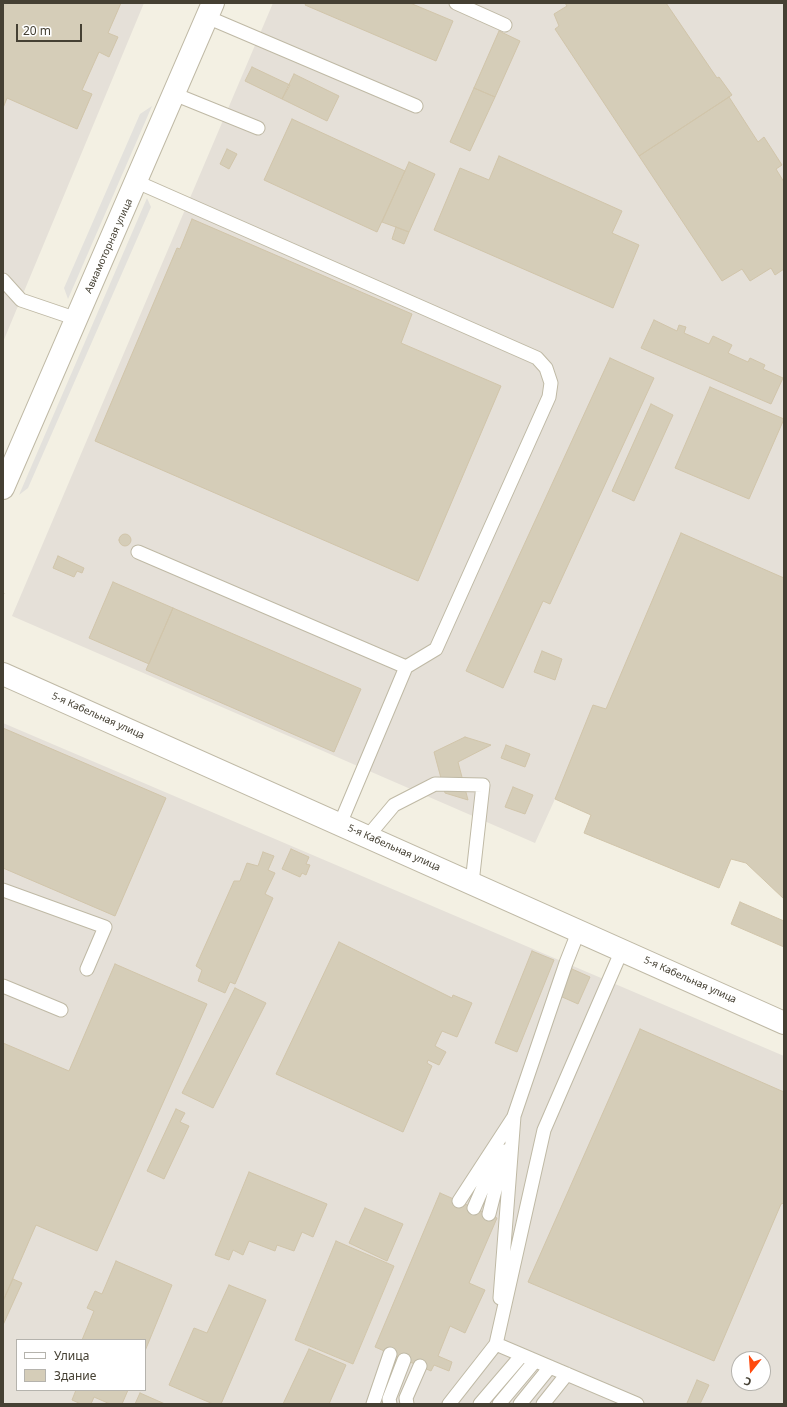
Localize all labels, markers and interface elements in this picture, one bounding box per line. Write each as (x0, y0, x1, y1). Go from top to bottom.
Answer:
scale bar (18, 16, 84, 42)
text: 20 m (23, 22, 51, 39)
street label: Авиамоторная улица (83, 197, 135, 295)
street label: 5-я Кабельная улица (50, 690, 146, 742)
street label: 5-я Кабельная улица (346, 822, 442, 874)
street label: 5-я Кабельная улица (642, 954, 738, 1006)
legend (16, 1339, 146, 1391)
text: Улица (54, 1347, 89, 1364)
north arrow (731, 1351, 771, 1391)
text: Здание (54, 1367, 96, 1384)
text: С (742, 1374, 753, 1390)

